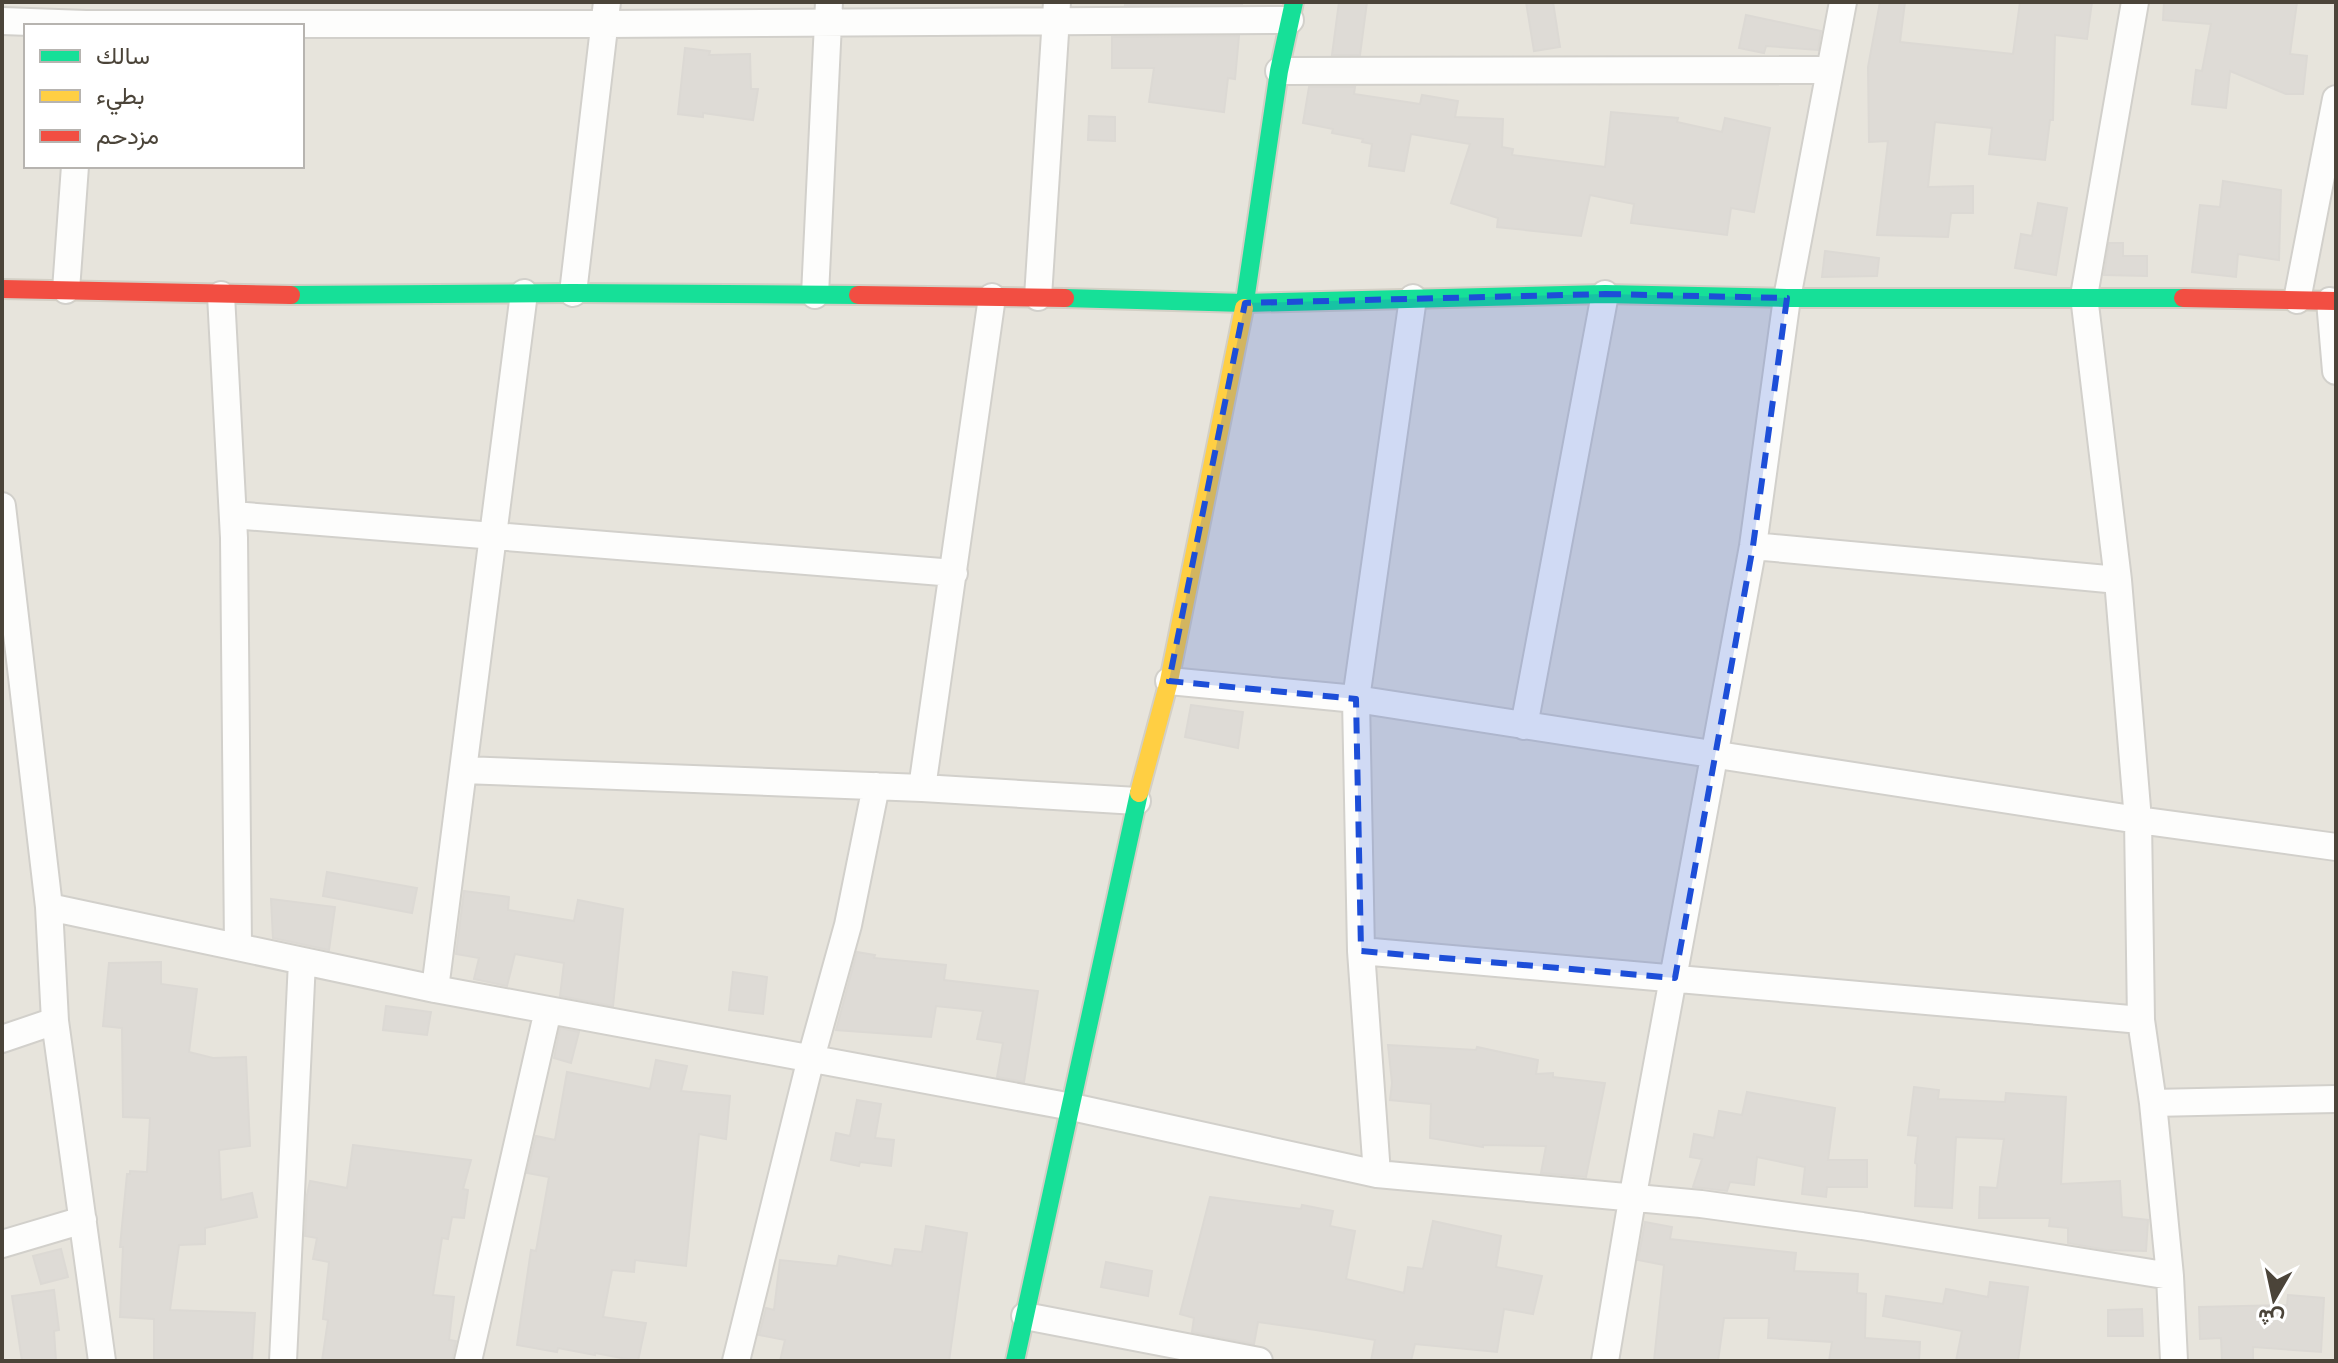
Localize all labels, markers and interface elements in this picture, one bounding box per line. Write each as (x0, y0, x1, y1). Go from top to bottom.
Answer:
legend (24, 24, 304, 168)
text: سالك (96, 40, 150, 72)
text: بطيء (96, 80, 145, 115)
text: مزدحم (96, 120, 159, 152)
north arrow (2234, 1259, 2314, 1339)
text: ش (2256, 1301, 2286, 1335)

